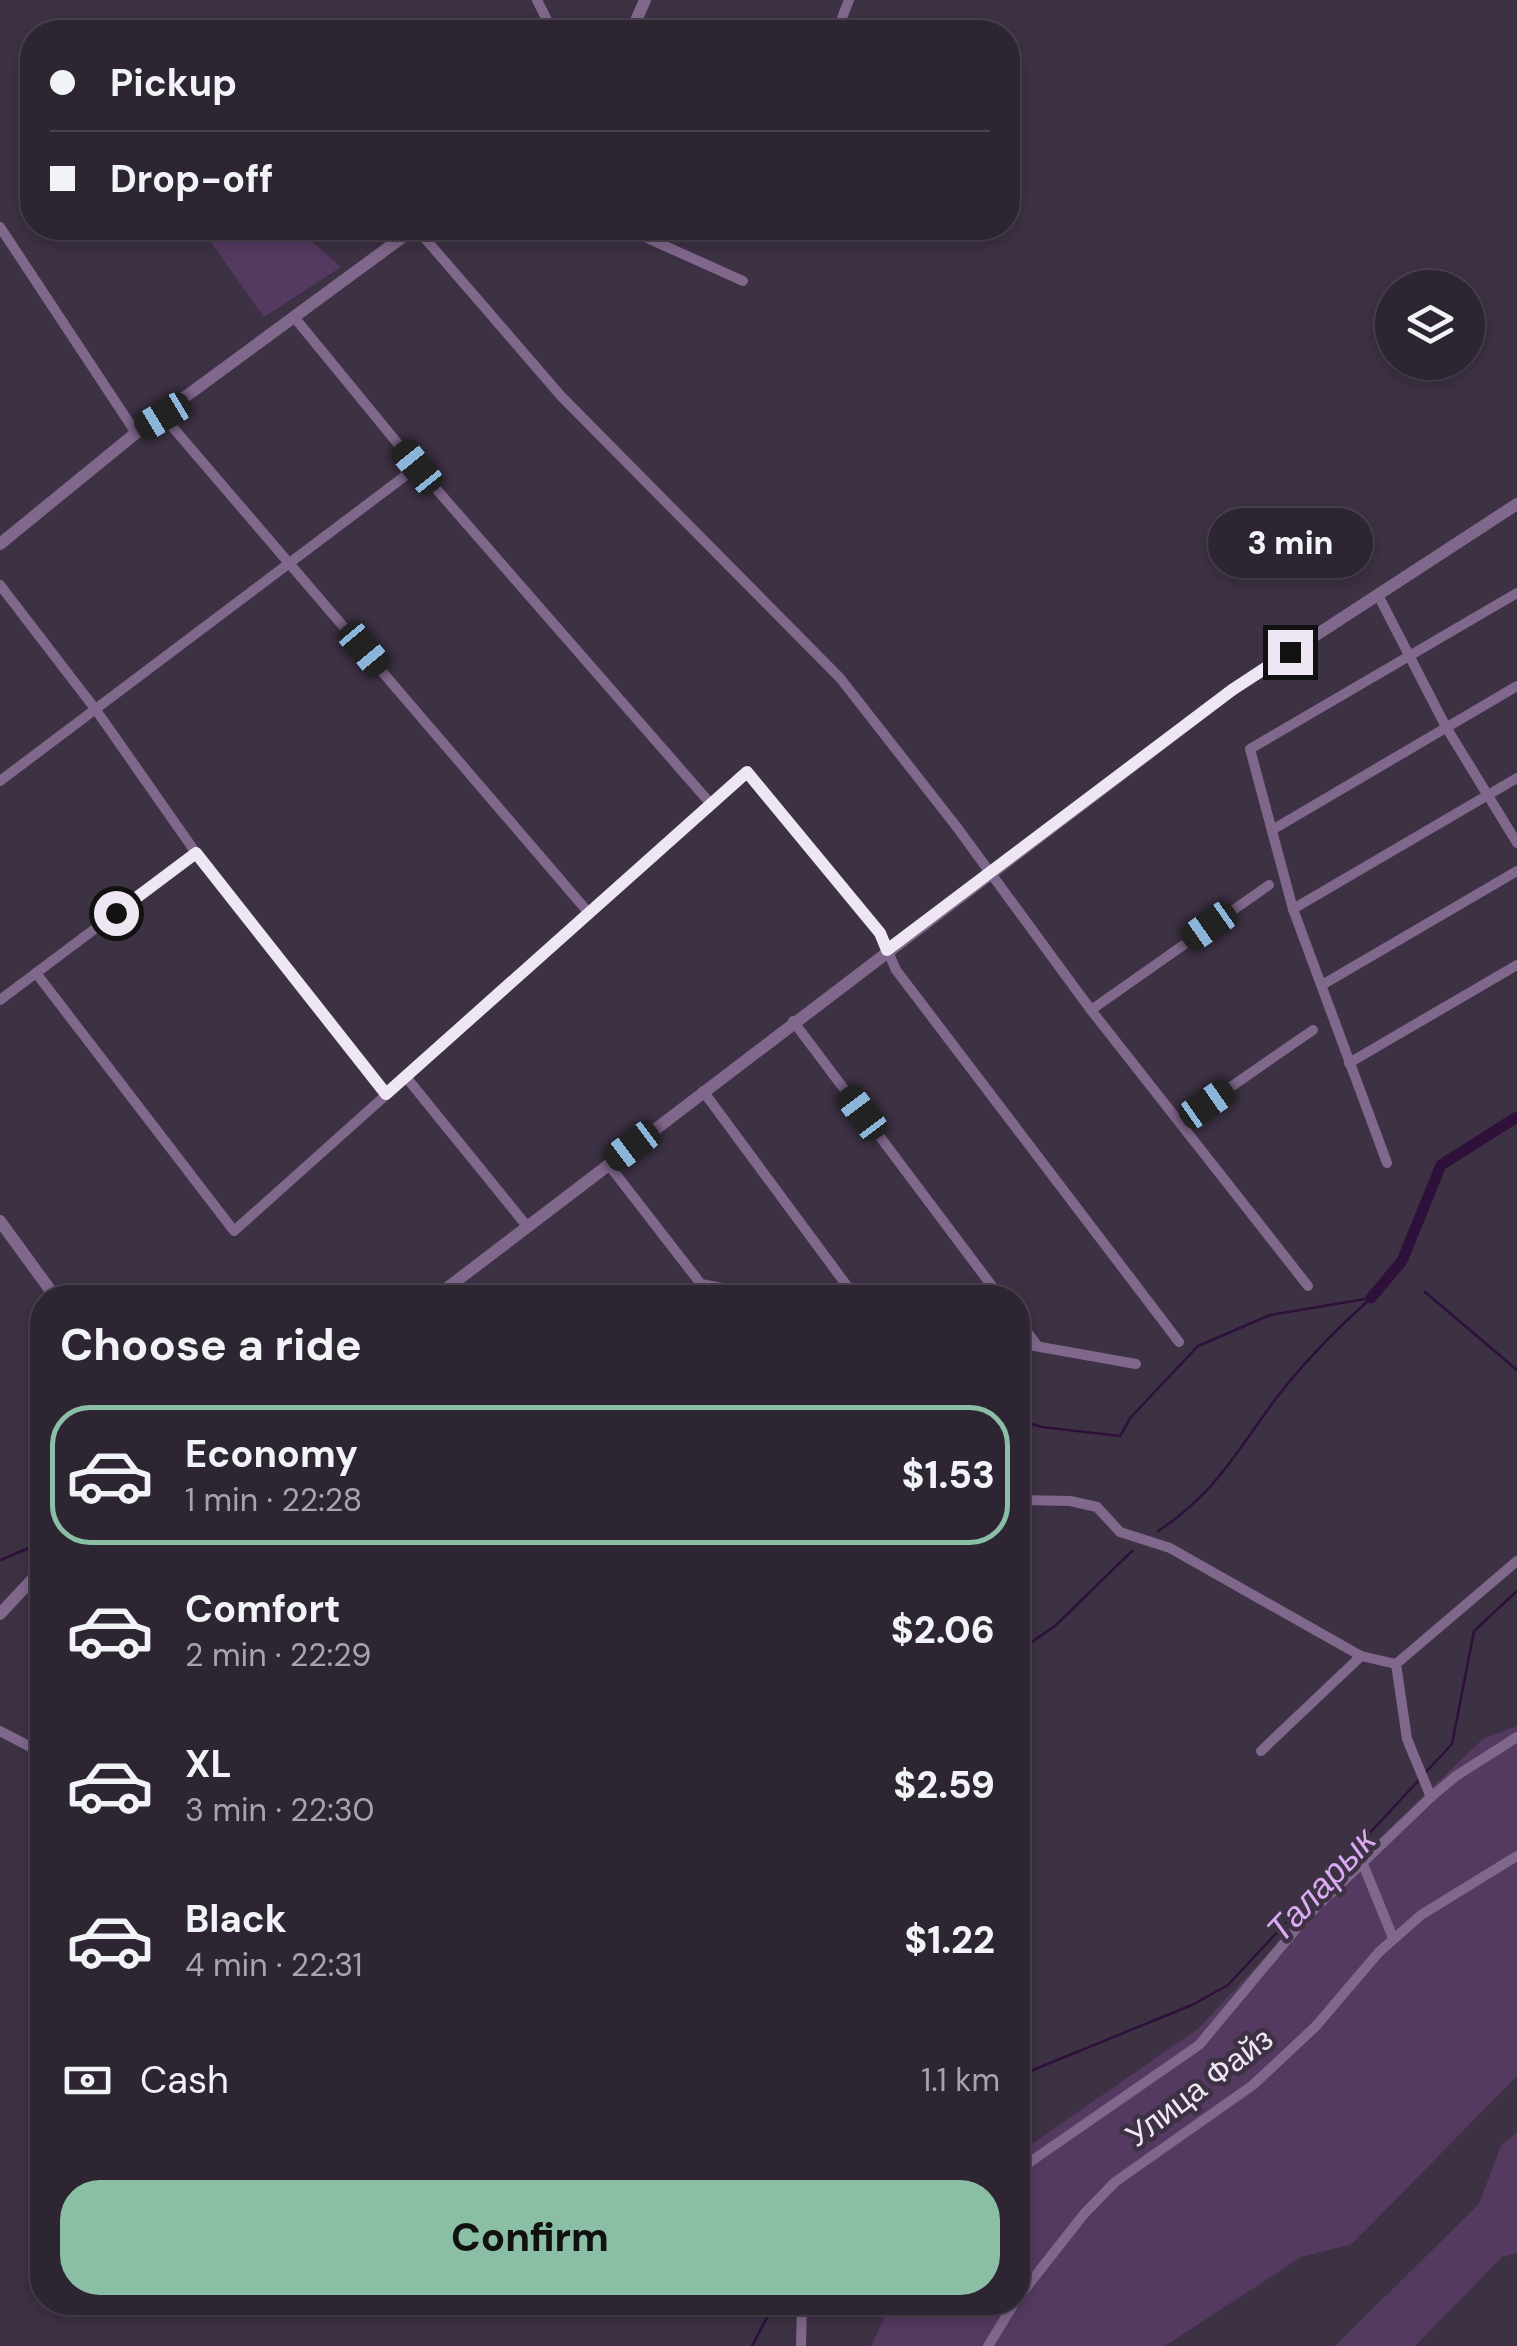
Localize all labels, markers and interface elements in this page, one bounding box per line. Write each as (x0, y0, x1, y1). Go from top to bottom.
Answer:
text: Pickup (110, 58, 237, 108)
text: Drop-off (110, 154, 273, 204)
map controls (1375, 270, 1485, 380)
button: layers (1375, 270, 1485, 380)
car (130, 388, 196, 444)
car (386, 434, 448, 500)
callout: 3 min (1208, 507, 1372, 577)
text: 3 min (1248, 522, 1333, 564)
car (333, 616, 395, 682)
route end (1268, 630, 1313, 675)
route start (94, 891, 139, 936)
car (1176, 897, 1242, 955)
car (1174, 1075, 1240, 1133)
car (832, 1080, 892, 1146)
car (599, 1116, 665, 1176)
text: Choose a ride (60, 1315, 362, 1374)
text: Economy (185, 1429, 358, 1479)
icon: car (65, 1430, 155, 1520)
text: $1.53 (902, 1450, 995, 1500)
text: 1 min · 22:28 (185, 1479, 362, 1521)
text: Comfort (185, 1584, 341, 1634)
icon: car (65, 1585, 155, 1675)
text: $2.06 (891, 1605, 995, 1655)
text: 2 min · 22:29 (185, 1634, 371, 1676)
text: XL (185, 1739, 232, 1789)
icon: car (65, 1740, 155, 1830)
text: $2.59 (893, 1760, 995, 1810)
text: 3 min · 22:30 (185, 1789, 374, 1831)
water label: Таларык (1256, 1817, 1387, 1952)
text: Black (185, 1894, 287, 1944)
icon: car (65, 1895, 155, 1985)
text: $1.22 (904, 1915, 995, 1965)
text: 4 min · 22:31 (185, 1944, 363, 1986)
street label: Улица Файз (1117, 2018, 1281, 2156)
icon: cash (60, 2053, 115, 2108)
text: Cash (140, 2055, 229, 2105)
text: 1.1 km (921, 2059, 1000, 2101)
button: Confirm (60, 2180, 1000, 2295)

